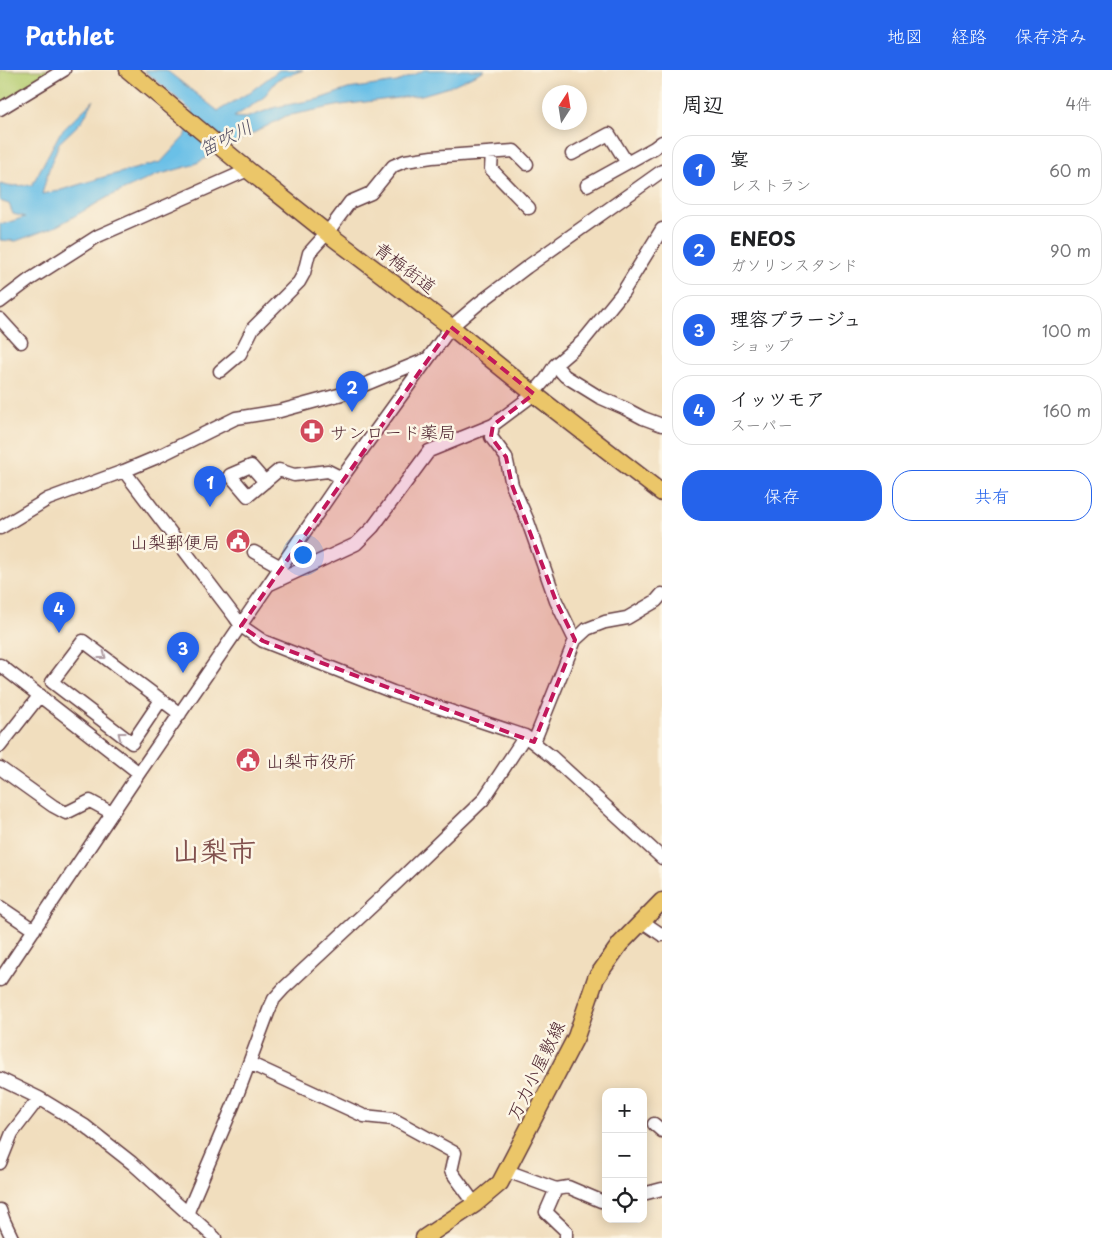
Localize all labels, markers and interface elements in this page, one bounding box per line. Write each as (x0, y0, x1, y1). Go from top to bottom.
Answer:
text: Pathlet (25, 17, 115, 53)
text: 地図 (887, 22, 923, 49)
text: 経路 (951, 22, 987, 49)
text: 保存済み (1015, 22, 1087, 49)
north arrow (542, 85, 587, 130)
text: 周辺 (682, 87, 724, 119)
text: 4件 (1065, 91, 1092, 115)
water label: 笛吹川 (193, 112, 257, 162)
text: 宴 (730, 144, 749, 172)
text: 1 (695, 158, 703, 182)
text: 60 m (1049, 158, 1091, 182)
text: レストラン (730, 172, 811, 196)
text: ENEOS (730, 224, 796, 252)
street label: 青梅街道 (369, 235, 443, 299)
text: 2 (693, 238, 705, 262)
text: 90 m (1050, 238, 1091, 262)
text: ガソリンスタンド (730, 252, 858, 276)
text: 理容プラージュ (730, 304, 862, 332)
text: 3 (694, 318, 704, 342)
text: 100 m (1042, 318, 1091, 342)
text: ショップ (730, 332, 793, 356)
pin: 2 (336, 371, 368, 412)
text: イッツモア (730, 384, 825, 412)
text: 4 (694, 398, 704, 422)
text: 160 m (1043, 398, 1091, 422)
text: スーパー (730, 412, 793, 436)
pharmacy icon: サンロード薬局 (299, 418, 325, 444)
place label: サンロード薬局 (330, 418, 456, 445)
pin: 1 (194, 466, 226, 507)
button: 保存 (682, 470, 882, 521)
button: 共有 (892, 470, 1092, 521)
place label: 山梨郵便局 (130, 528, 220, 555)
public building icon: 山梨郵便局 (225, 528, 251, 554)
your location (290, 542, 316, 568)
pin: 4 (43, 592, 75, 633)
pin: 3 (167, 632, 199, 673)
one-way arrow (97, 650, 106, 658)
one-way arrow (117, 731, 126, 740)
public building icon: 山梨市役所 (235, 747, 261, 773)
place label: 山梨市役所 (266, 747, 356, 774)
district label: 山梨市 (172, 828, 256, 871)
street label: 万力小屋敷線 (499, 1016, 571, 1124)
map controls (602, 1088, 647, 1223)
button: + (602, 1088, 647, 1133)
button: − (602, 1133, 647, 1178)
button: locate (602, 1178, 647, 1223)

